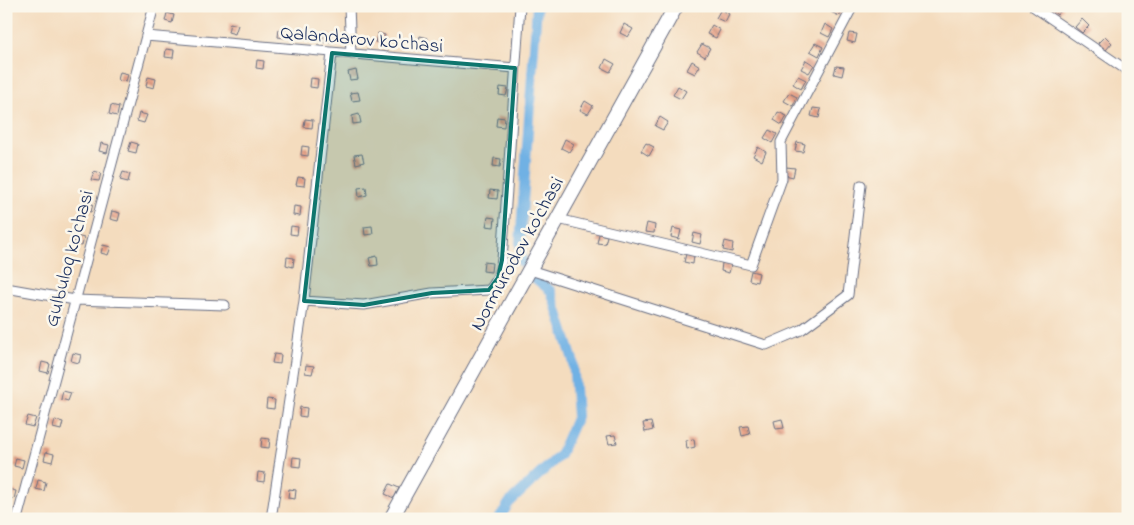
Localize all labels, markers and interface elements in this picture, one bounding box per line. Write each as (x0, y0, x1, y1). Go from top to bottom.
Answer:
street label: Qalandarov ko'chasi (279, 19, 444, 62)
street label: Normurodov ko'chasi (464, 172, 573, 337)
street label: Gulbuloq ko'chasi (38, 187, 103, 330)

